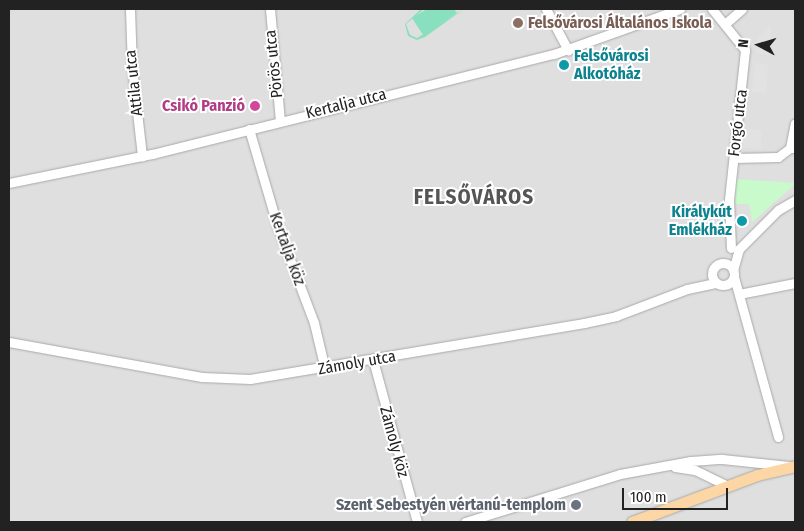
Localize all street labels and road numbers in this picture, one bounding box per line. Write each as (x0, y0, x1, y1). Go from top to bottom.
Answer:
street label: Pörös utca (261, 29, 287, 99)
street label: Attila utca (121, 49, 147, 117)
street label: Kertalja utca (304, 85, 388, 123)
street label: Forgó utca (724, 88, 752, 158)
street label: Kertalja köz (265, 210, 309, 288)
street label: Zámoly utca (317, 347, 397, 379)
street label: Zámoly köz (375, 404, 413, 480)

